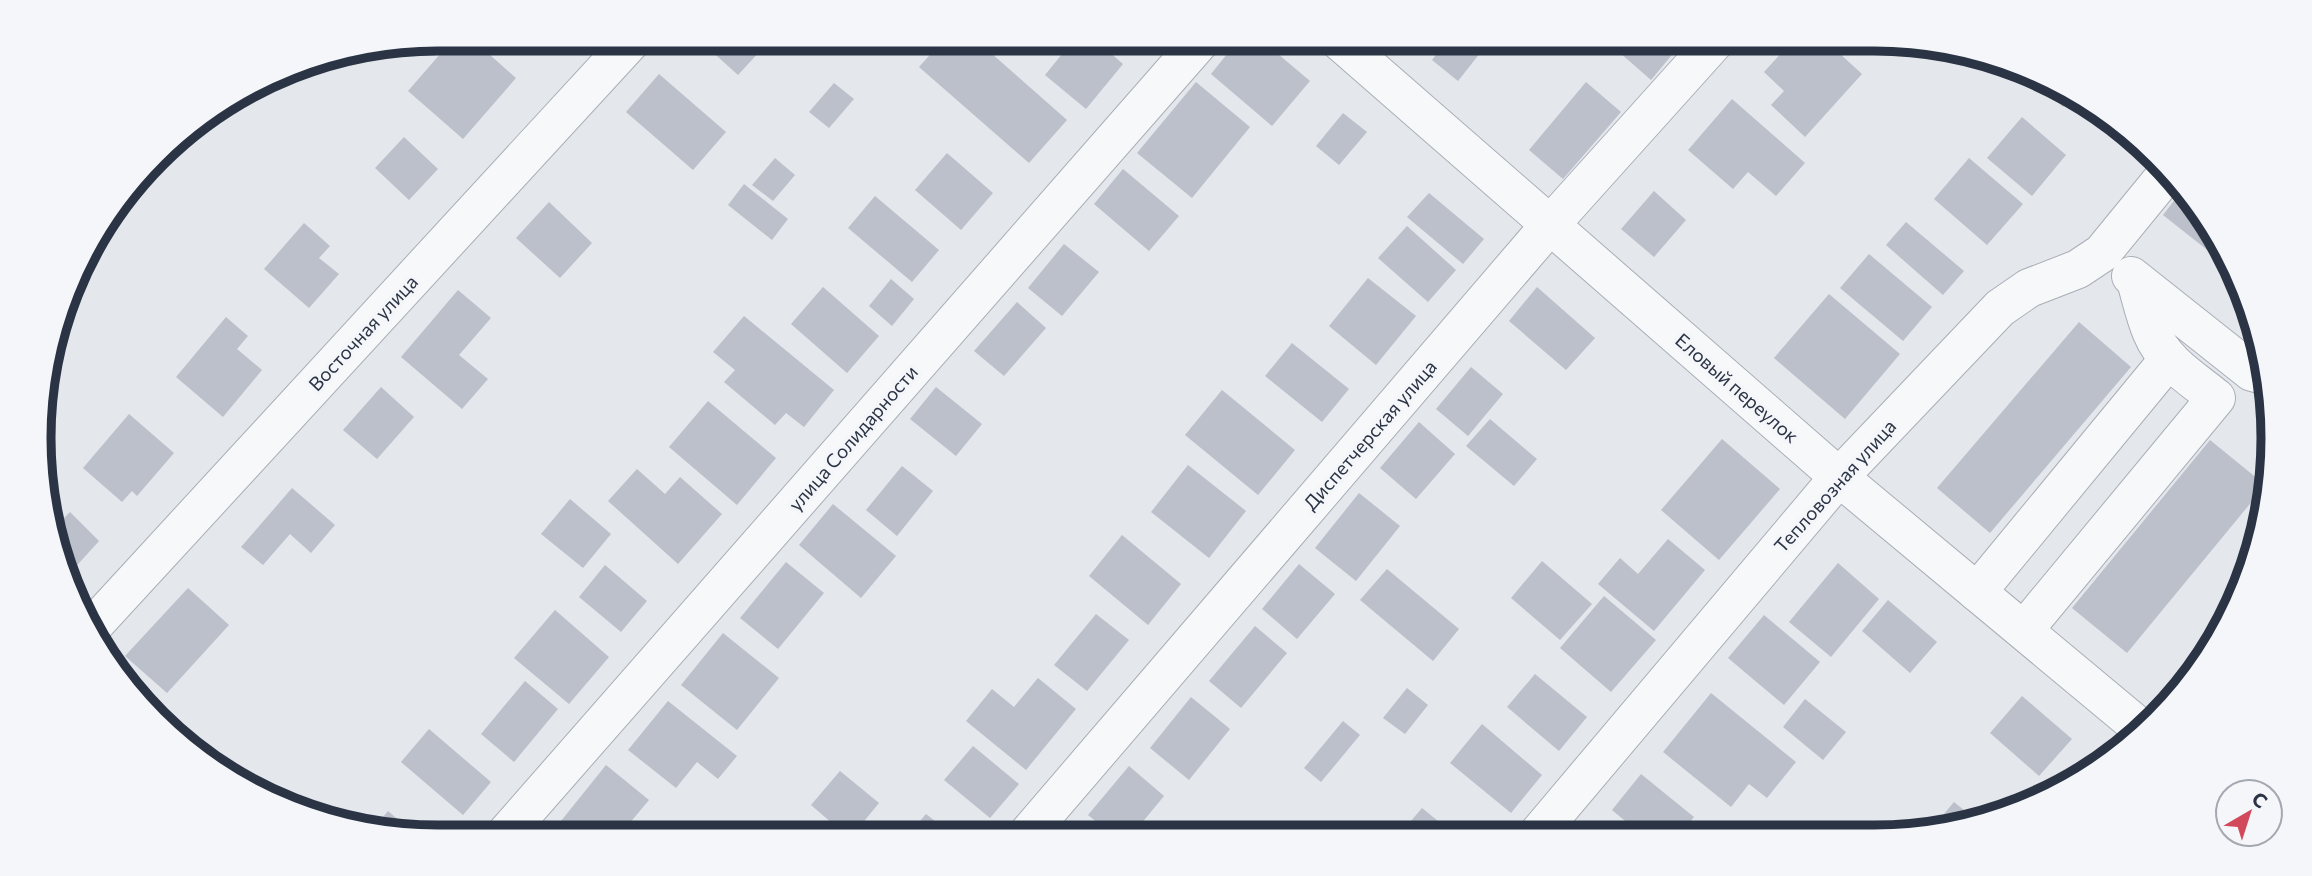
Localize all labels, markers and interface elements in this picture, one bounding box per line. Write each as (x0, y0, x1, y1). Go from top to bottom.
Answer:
street label: Восточная улица (303, 270, 422, 395)
street label: Еловый переулок (1671, 328, 1804, 447)
street label: Диспетчерская улица (1298, 355, 1441, 514)
street label: улица Солидарности (783, 360, 922, 515)
street label: Тепловозная улица (1769, 415, 1900, 557)
north arrow (2214, 778, 2284, 848)
text: С (2248, 786, 2272, 812)

